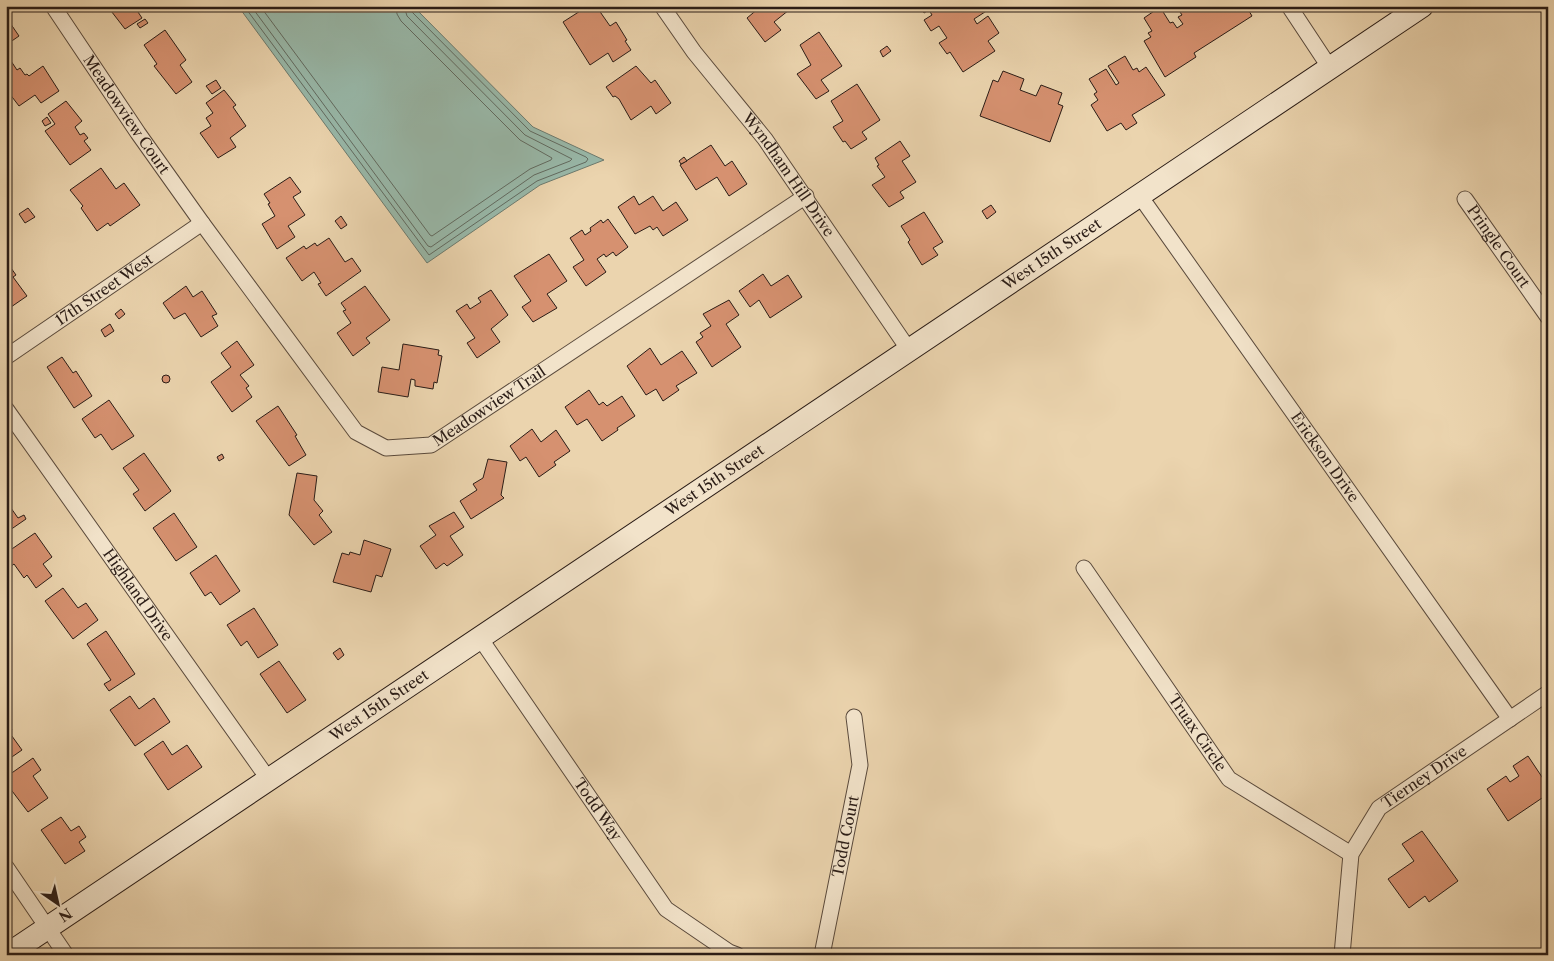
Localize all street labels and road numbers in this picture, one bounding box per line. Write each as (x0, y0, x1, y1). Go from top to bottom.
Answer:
street label: Meadowview Court (79, 51, 174, 178)
street label: Wyndham Hill Drive (738, 108, 839, 240)
street label: Pringle Court (1463, 201, 1535, 292)
street label: West 15th Street (998, 214, 1105, 294)
street label: 17th Street West (52, 249, 157, 329)
street label: Meadowview Trail (429, 361, 550, 450)
street label: Erickson Drive (1287, 408, 1364, 506)
street label: West 15th Street (660, 440, 768, 521)
street label: Highland Drive (99, 545, 177, 645)
street label: West 15th Street (325, 665, 432, 746)
street label: Truax Circle (1165, 690, 1231, 775)
street label: Tierney Drive (1378, 741, 1470, 812)
street label: Todd Way (570, 774, 627, 845)
street label: Todd Court (828, 793, 863, 879)

